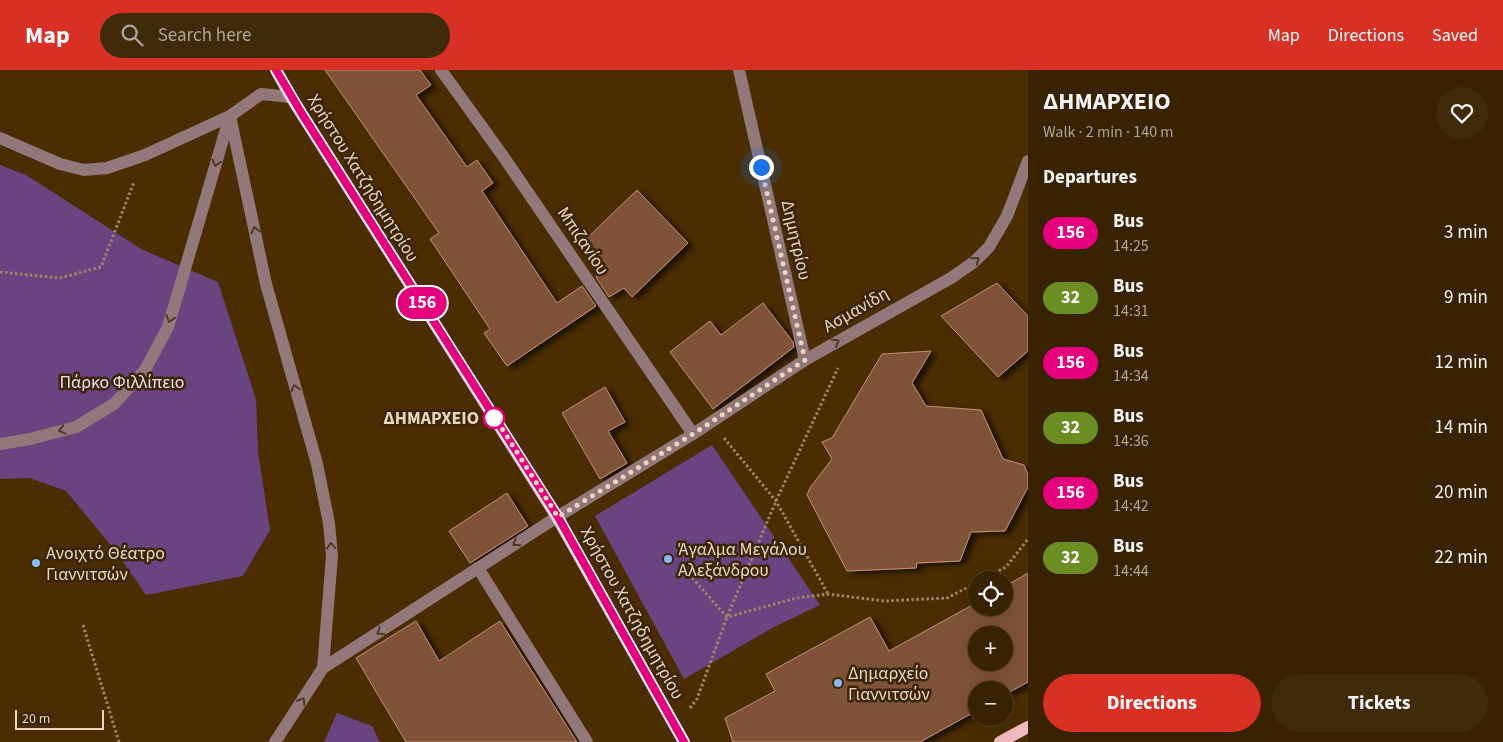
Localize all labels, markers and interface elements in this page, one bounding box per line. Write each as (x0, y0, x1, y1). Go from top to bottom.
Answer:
search box (100, 13, 450, 58)
text: Map (25, 18, 70, 53)
icon: search (118, 21, 146, 49)
text: Search here (158, 22, 251, 49)
text: Map (1268, 23, 1300, 48)
text: Directions (1328, 23, 1404, 48)
text: Saved (1432, 23, 1478, 48)
text: ΔΗΜΑΡΧΕΙΟ (1043, 84, 1171, 119)
button: heart (1436, 87, 1488, 139)
street label: Χρήστου Χατζηδημητρίου (301, 89, 425, 267)
text: Walk · 2 min · 140 m (1043, 121, 1174, 143)
your location (749, 155, 774, 180)
one-way arrow (212, 158, 222, 167)
text: Departures (1043, 164, 1137, 191)
street label: Δημητρίου (775, 198, 817, 282)
street label: Μπιζανίου (551, 202, 615, 280)
text: Bus (1113, 208, 1144, 235)
text: 3 min (1444, 219, 1488, 246)
text: 156 (1056, 220, 1085, 245)
one-way arrow (250, 226, 260, 235)
text: 14:25 (1113, 235, 1149, 257)
one-way arrow (970, 256, 979, 265)
text: Bus (1113, 273, 1144, 300)
street label: Ασμανίδη (819, 281, 893, 339)
text: 9 min (1444, 284, 1488, 311)
text: 32 (1061, 285, 1080, 310)
line badge: 156 (393, 287, 451, 319)
text: 156 (408, 290, 436, 315)
text: 14:31 (1113, 300, 1149, 322)
one-way arrow (166, 314, 176, 322)
text: Bus (1113, 338, 1144, 365)
one-way arrow (830, 339, 839, 349)
text: 12 min (1434, 349, 1488, 376)
text: 156 (1056, 350, 1085, 375)
text: 14:34 (1113, 365, 1149, 387)
park label: Πάρκο Φιλλίπειο (59, 370, 185, 395)
one-way arrow (290, 384, 300, 392)
text: Bus (1113, 403, 1144, 430)
place label: ΔΗΜΑΡΧΕΙΟ (383, 406, 479, 431)
marker: ΔΗΜΑΡΧΕΙΟ (483, 407, 505, 429)
text: 14 min (1434, 414, 1488, 441)
text: 32 (1061, 415, 1080, 440)
one-way arrow (58, 425, 66, 435)
text: 14:36 (1113, 430, 1149, 452)
text: Bus (1113, 468, 1144, 495)
text: 20 min (1434, 479, 1488, 506)
text: 156 (1056, 480, 1085, 505)
text: 14:42 (1113, 495, 1149, 517)
street label: Χρήστου Χατζηδημητρίου (574, 522, 690, 704)
text: Bus (1113, 533, 1144, 560)
one-way arrow (513, 537, 522, 547)
place label: Άγαλμα Μεγάλου Αλεξάνδρου (678, 537, 807, 583)
place label: Ανοιχτό Θέατρο Γιαννιτσών (46, 541, 165, 587)
one-way arrow (326, 541, 337, 549)
text: 22 min (1434, 544, 1488, 571)
text: 32 (1061, 545, 1080, 570)
marker: Άγαλμα Μεγάλου Αλεξάνδρου (662, 553, 674, 565)
marker: Ανοιχτό Θέατρο Γιαννιτσών (30, 557, 42, 569)
text: 14:44 (1113, 560, 1149, 582)
map controls (968, 571, 1013, 726)
button: locate (968, 571, 1013, 616)
one-way arrow (376, 625, 385, 635)
button: + (968, 626, 1013, 671)
place label: Δημαρχείο Γιαννιτσών (848, 661, 930, 707)
button: Directions (1043, 674, 1261, 732)
button: Tickets (1271, 674, 1488, 732)
marker: Δημαρχείο Γιαννιτσών (832, 677, 844, 689)
button: − (968, 681, 1013, 726)
one-way arrow (295, 698, 305, 707)
scale bar (15, 707, 104, 730)
text: 20 m (22, 709, 50, 729)

